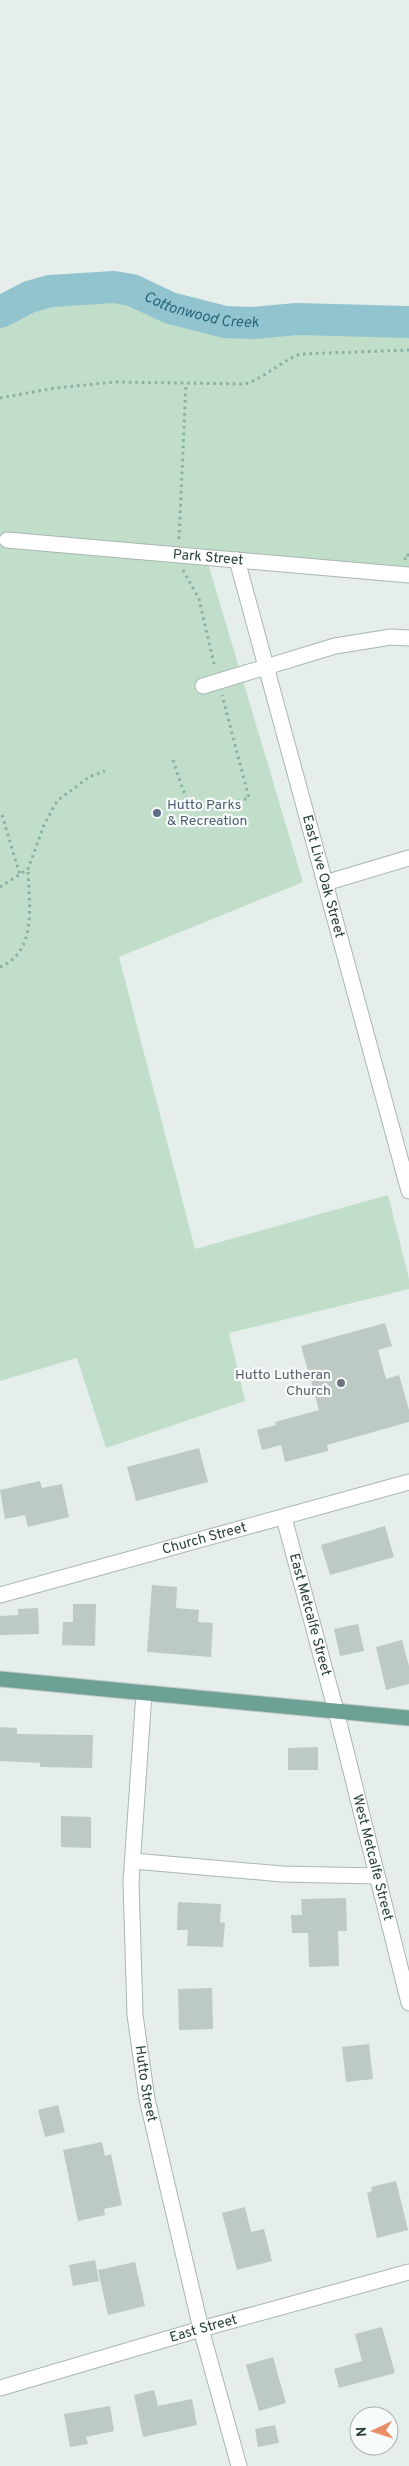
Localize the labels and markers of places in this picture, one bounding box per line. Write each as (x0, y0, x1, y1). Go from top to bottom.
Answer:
place label: Hutto Parks & Recreation (167, 797, 247, 830)
marker: Hutto Parks & Recreation (151, 807, 163, 819)
place label: Hutto Lutheran Church (235, 1367, 331, 1400)
marker: Hutto Lutheran Church (335, 1377, 347, 1389)

